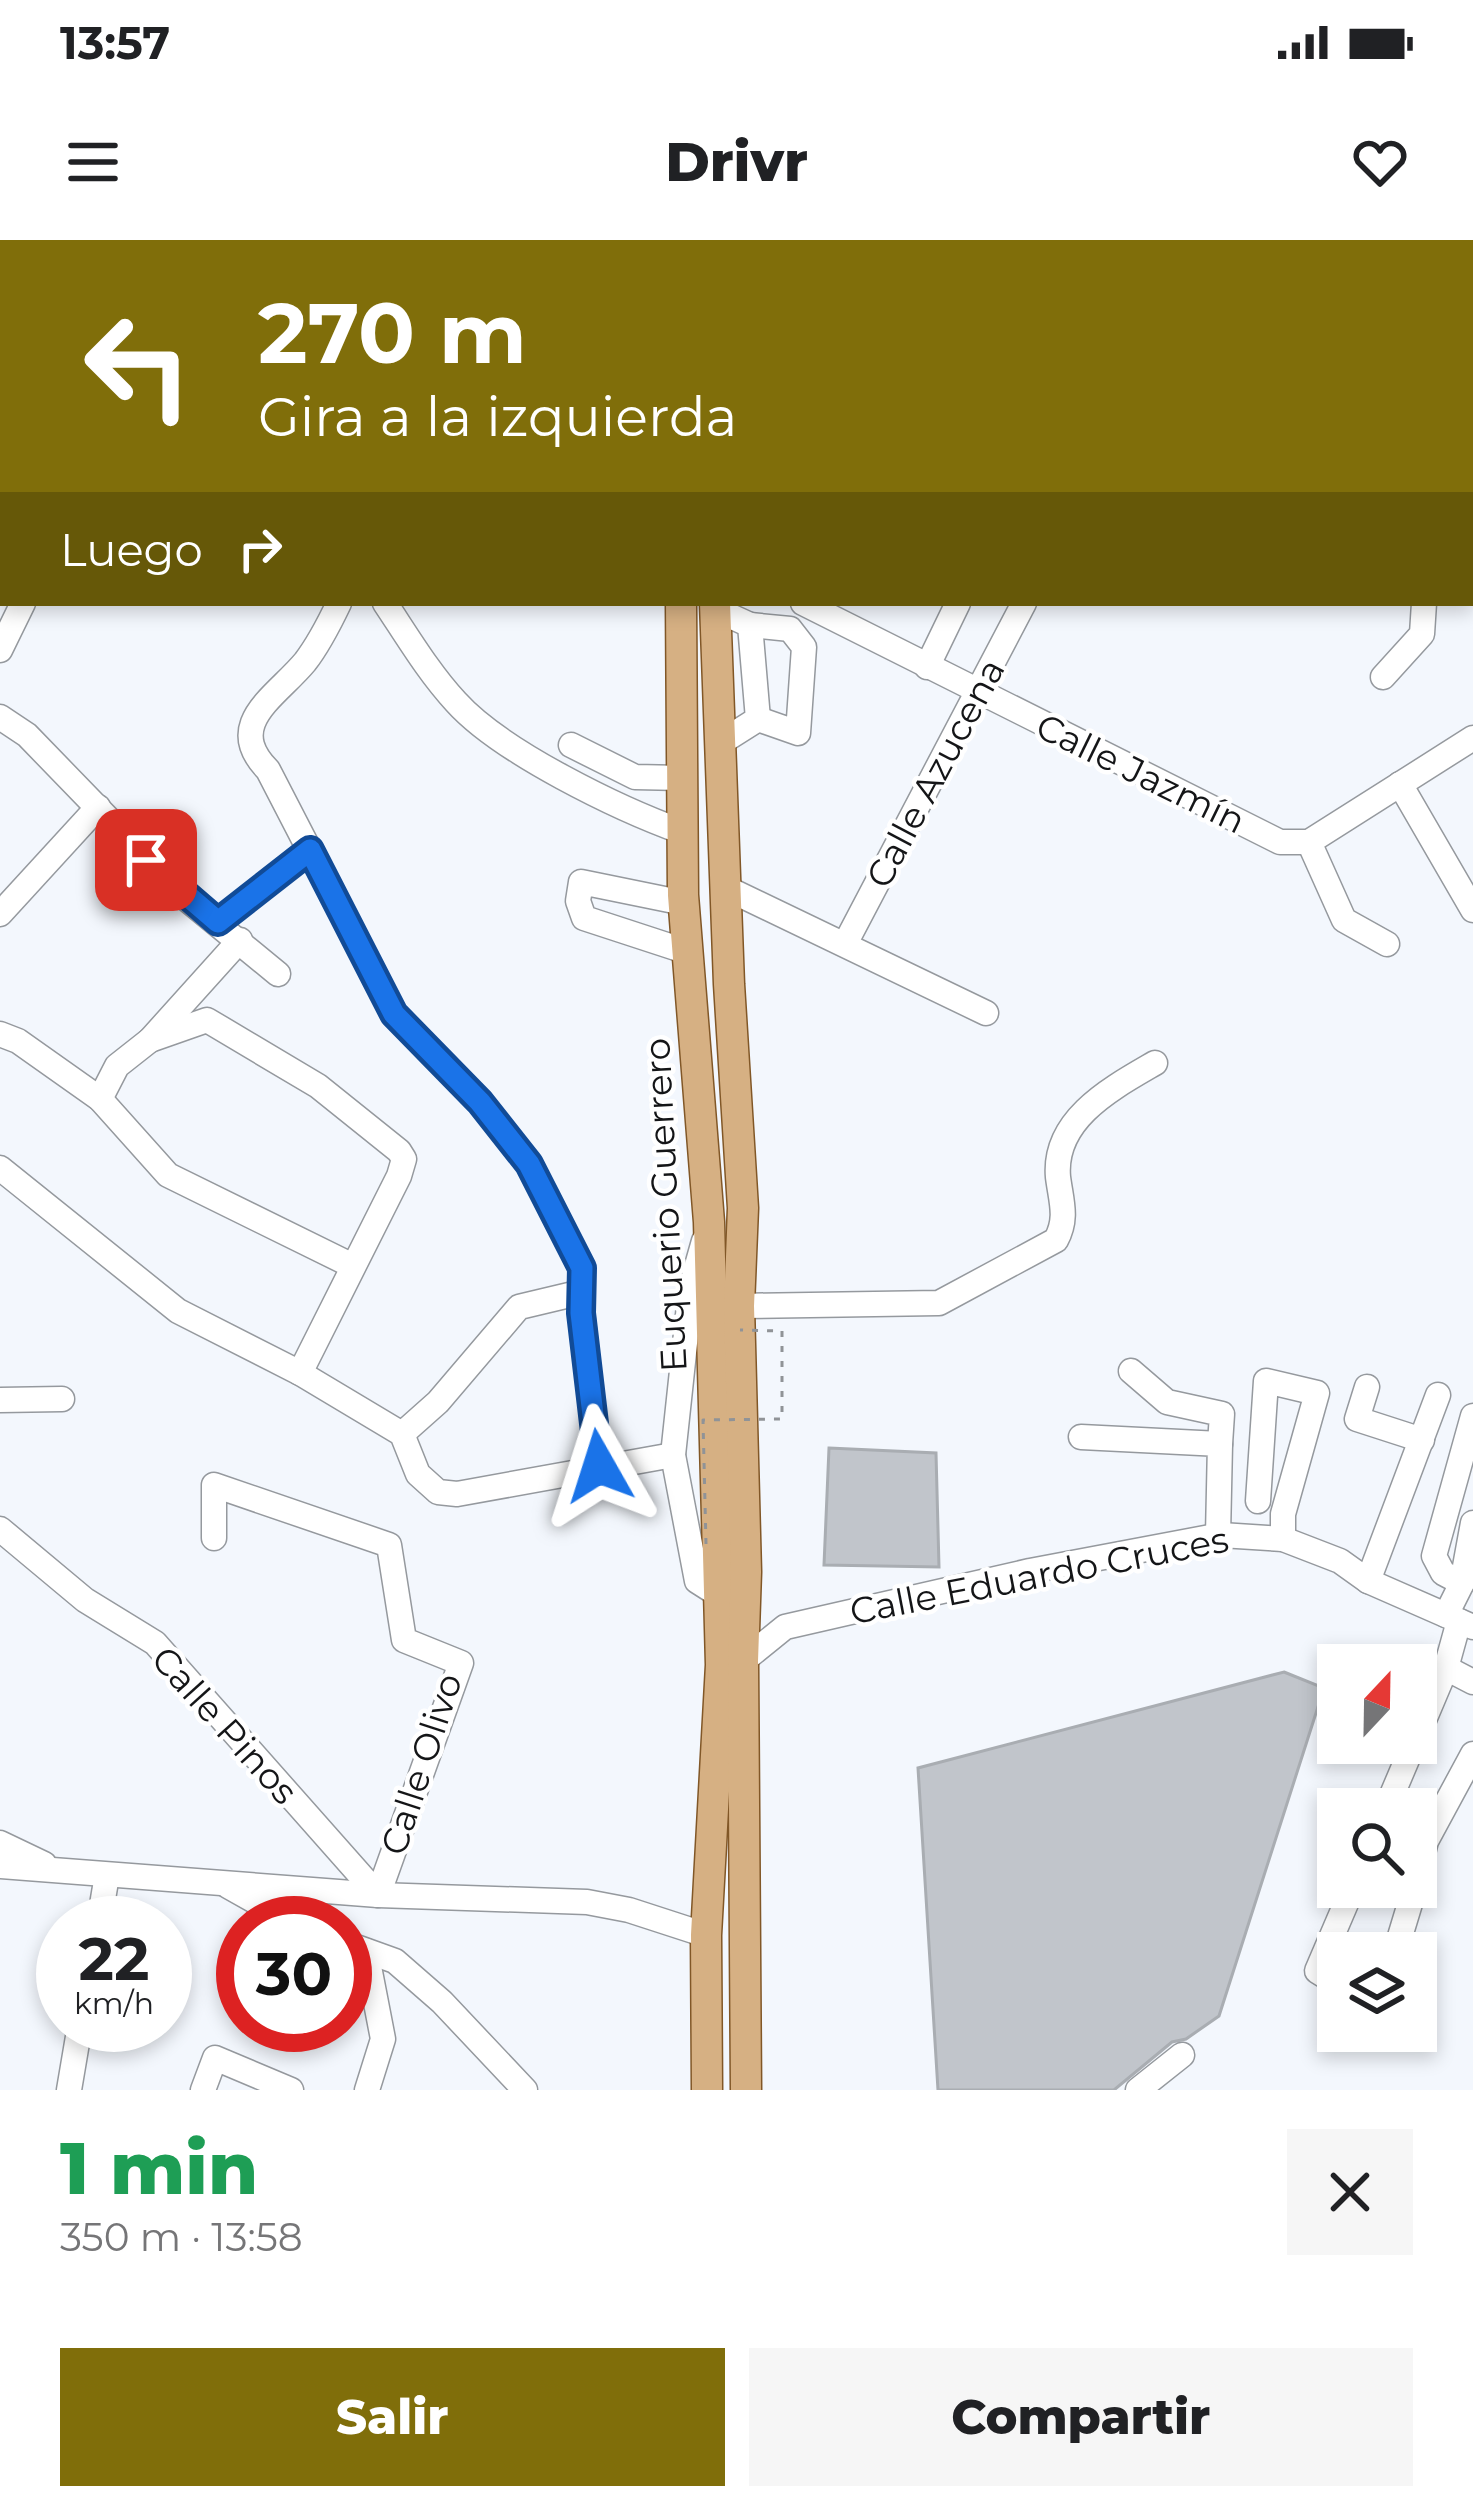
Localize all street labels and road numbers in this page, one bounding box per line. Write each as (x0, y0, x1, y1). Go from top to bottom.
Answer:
street label: Calle Azucena (856, 651, 1014, 895)
street label: Calle Jazmín (1029, 703, 1253, 843)
street label: Euquerio Guerrero (634, 1037, 696, 1373)
street label: Calle Eduardo Cruces (846, 1517, 1232, 1633)
street label: Calle Pinos (143, 1637, 307, 1813)
street label: Calle Olivo (371, 1668, 471, 1860)

